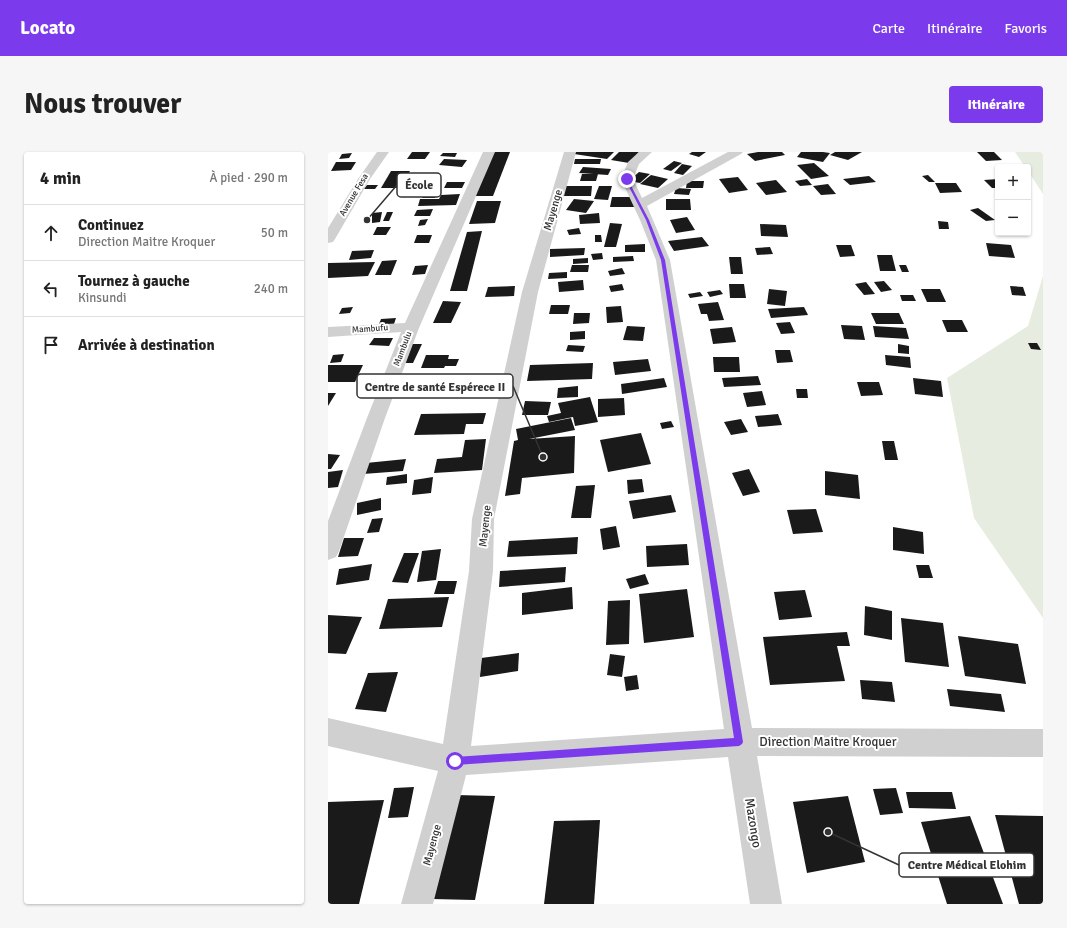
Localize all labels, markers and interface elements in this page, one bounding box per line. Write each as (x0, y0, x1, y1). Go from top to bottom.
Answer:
text: Locato (20, 16, 75, 40)
text: Carte (872, 20, 905, 37)
text: Itinéraire (927, 20, 983, 37)
text: Favoris (1005, 20, 1047, 37)
button: Itinéraire (949, 86, 1043, 123)
text: Nous trouver (24, 87, 181, 121)
map controls (995, 164, 1031, 236)
button: + (995, 164, 1031, 200)
text: 4 min (40, 168, 81, 189)
text: À pied · 290 m (209, 170, 288, 186)
route end (618, 170, 636, 188)
street label: Avenue Fesa (337, 171, 371, 218)
callout: École (397, 173, 441, 197)
text: École (405, 178, 433, 193)
street label: Mayenge (541, 188, 565, 232)
button: − (995, 200, 1031, 236)
text: Continuez (78, 216, 144, 234)
icon: ahead (40, 222, 62, 244)
text: 50 m (261, 225, 288, 241)
text: Direction Maitre Kroquer (78, 234, 215, 250)
text: Tournez à gauche (78, 272, 190, 290)
icon: left (40, 278, 62, 300)
text: 240 m (254, 281, 288, 297)
text: Kinsundi (78, 290, 127, 306)
street label: Mambufu (351, 322, 389, 336)
street label: Mambulu (391, 330, 415, 368)
icon: arrive (40, 334, 62, 356)
text: Arrivée à destination (78, 336, 215, 354)
callout: Centre de santé Espérece II (357, 374, 513, 398)
text: Centre de santé Espérece II (365, 380, 505, 395)
street label: Mayenge (476, 504, 494, 548)
street label: Direction Maitre Kroquer (759, 734, 897, 750)
route start (446, 752, 464, 770)
street label: Mazongo (741, 797, 765, 849)
street label: Mayenge (420, 823, 444, 867)
callout: Centre Médical Elohim (899, 853, 1034, 877)
text: Centre Médical Elohim (908, 858, 1026, 873)

